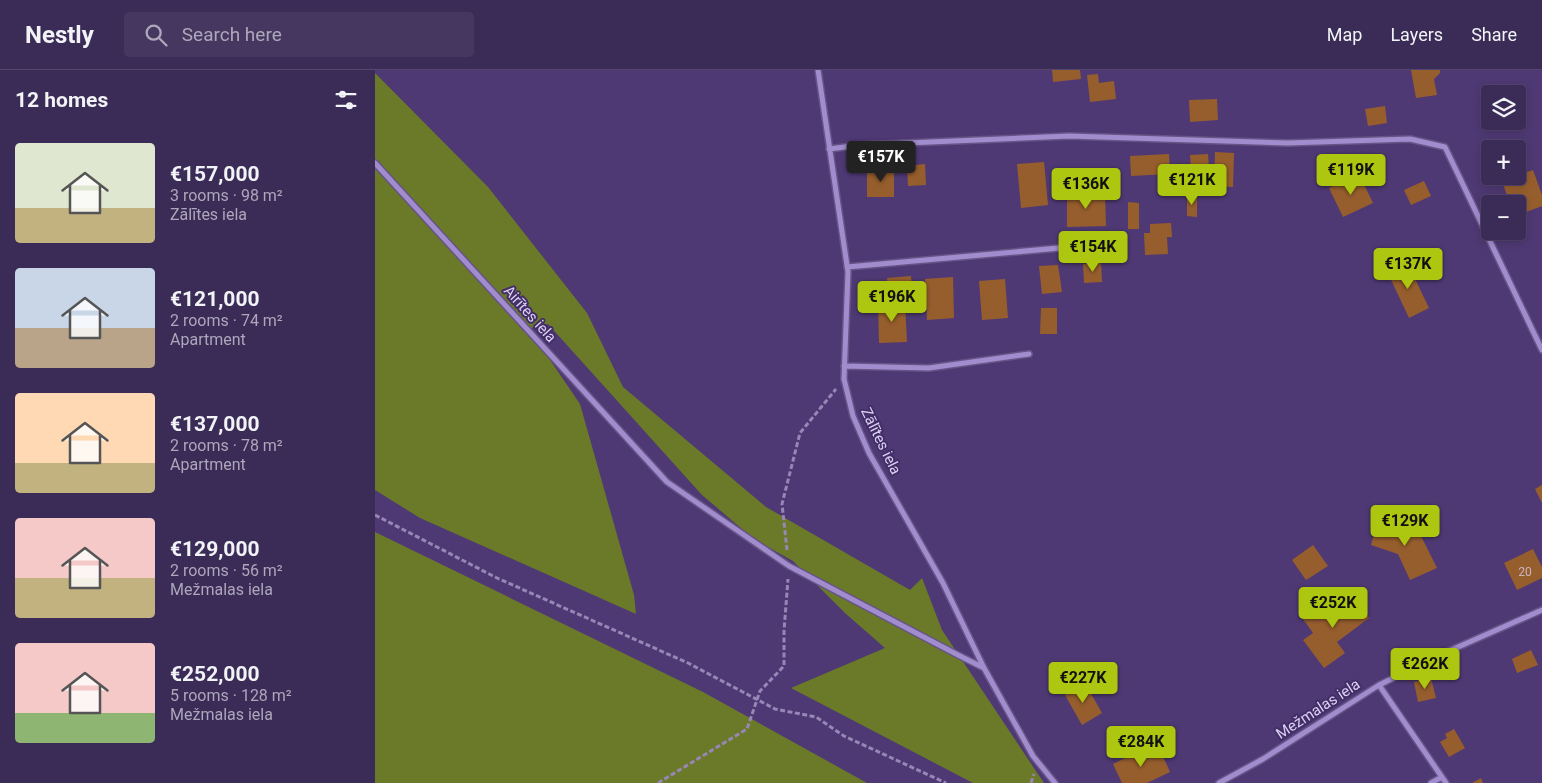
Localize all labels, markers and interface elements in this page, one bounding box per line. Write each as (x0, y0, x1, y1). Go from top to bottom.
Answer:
search box (124, 12, 474, 57)
text: Nestly (25, 21, 94, 49)
icon: search (142, 21, 170, 49)
text: Search here (182, 23, 282, 46)
text: Map (1327, 24, 1362, 45)
text: Layers (1390, 24, 1443, 45)
text: Share (1471, 24, 1517, 45)
map controls (1481, 85, 1526, 240)
button: layers (1481, 85, 1526, 130)
icon: filters (332, 86, 360, 114)
text: 12 homes (15, 88, 108, 112)
pin: €157K (846, 140, 916, 183)
button: + (1481, 140, 1526, 185)
text: €157K (858, 147, 904, 166)
pin: €119K (1316, 154, 1386, 196)
text: €119K (1328, 160, 1374, 179)
text: €157,000 (170, 162, 260, 186)
icon: home (55, 163, 115, 223)
pin: €121K (1157, 164, 1227, 206)
pin: €136K (1051, 168, 1121, 210)
text: €121K (1169, 170, 1215, 189)
text: €136K (1063, 174, 1109, 193)
text: 3 rooms · 98 m² (170, 186, 283, 205)
button: − (1481, 195, 1526, 240)
text: Zālītes iela (170, 205, 247, 224)
pin: €154K (1058, 230, 1128, 273)
text: €154K (1070, 237, 1116, 256)
pin: €137K (1373, 248, 1443, 290)
text: €137K (1385, 254, 1431, 273)
pin: €196K (857, 280, 927, 323)
street label: Airītes iela (500, 282, 560, 346)
text: €121,000 (170, 287, 260, 311)
text: €196K (869, 287, 915, 306)
icon: home (55, 288, 115, 348)
text: 2 rooms · 74 m² (170, 311, 283, 330)
text: Apartment (170, 330, 246, 349)
street label: Zālītes iela (857, 405, 905, 477)
text: €137,000 (170, 412, 260, 436)
icon: home (55, 413, 115, 473)
text: 2 rooms · 78 m² (170, 436, 283, 455)
text: Apartment (170, 455, 246, 474)
pin: €129K (1370, 504, 1440, 547)
text: €129K (1382, 511, 1428, 530)
text: €129,000 (170, 537, 260, 561)
icon: home (55, 538, 115, 598)
text: 2 rooms · 56 m² (170, 561, 283, 580)
house number: 20 (1518, 565, 1532, 579)
text: Mežmalas iela (170, 580, 273, 599)
pin: €252K (1298, 586, 1368, 629)
text: €252K (1310, 593, 1356, 612)
pin: €262K (1390, 648, 1460, 690)
text: €262K (1402, 654, 1448, 673)
text: €252,000 (170, 662, 260, 686)
pin: €227K (1048, 662, 1118, 704)
icon: home (55, 663, 115, 723)
text: €227K (1060, 668, 1106, 687)
street label: Mežmalas iela (1273, 675, 1363, 743)
text: 5 rooms · 128 m² (170, 686, 292, 705)
text: Mežmalas iela (170, 705, 273, 724)
pin: €284K (1106, 726, 1176, 768)
text: €284K (1118, 732, 1164, 751)

